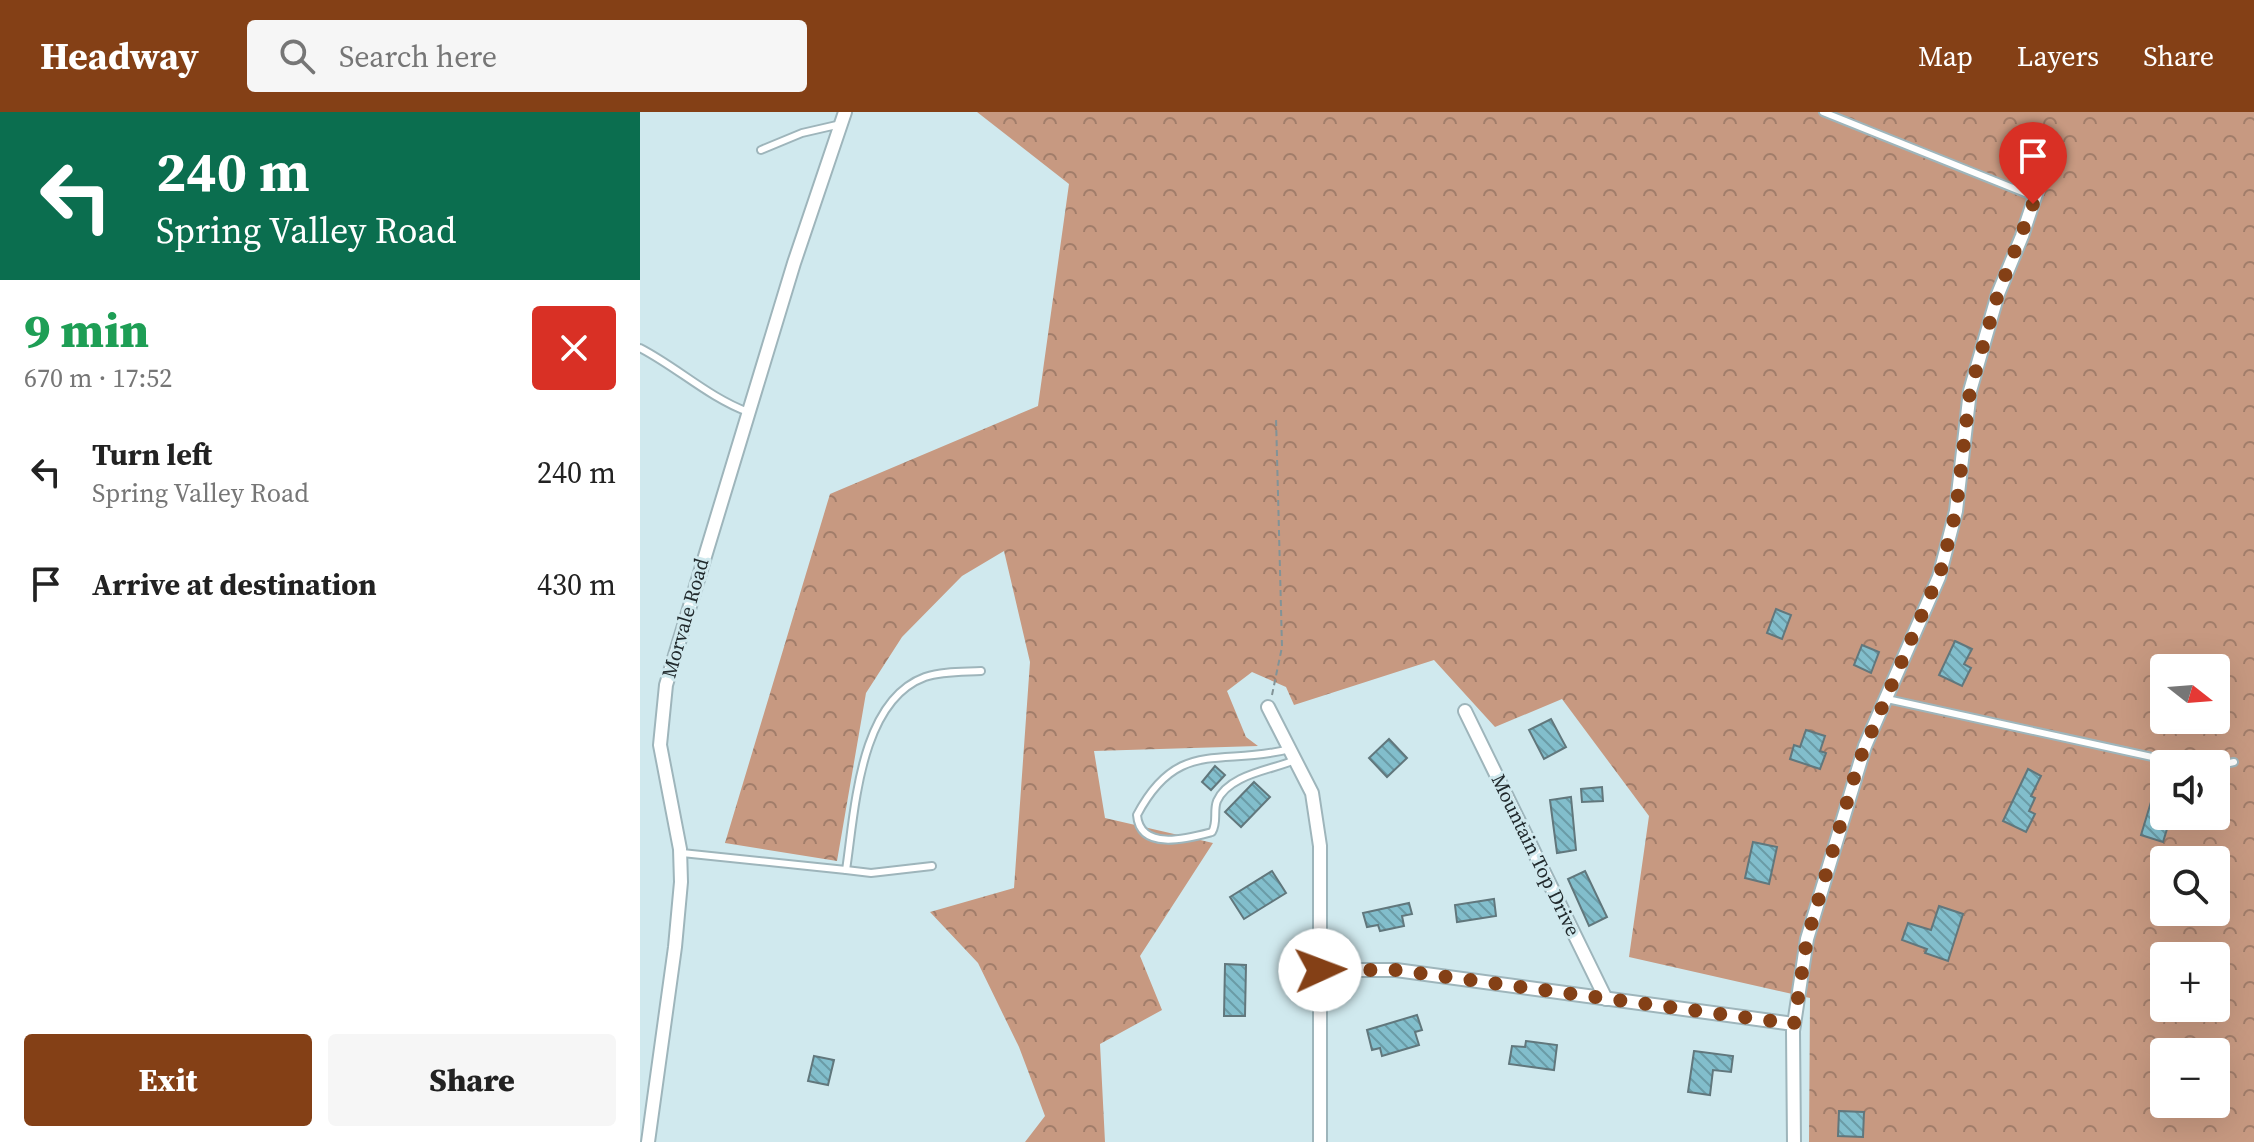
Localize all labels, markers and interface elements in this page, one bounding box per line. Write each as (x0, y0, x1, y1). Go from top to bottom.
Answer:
search box (247, 20, 807, 92)
text: Headway (40, 30, 199, 82)
icon: search (275, 34, 319, 78)
text: Search here (339, 36, 497, 77)
text: Map (1918, 37, 1973, 75)
text: Layers (2017, 37, 2099, 75)
text: Share (2143, 37, 2214, 75)
pin (1999, 122, 2067, 204)
text: 240 m (156, 133, 310, 210)
icon: arrive (2011, 134, 2055, 178)
icon: left (24, 144, 128, 248)
text: Spring Valley Road (156, 206, 456, 255)
text: 9 min (24, 297, 149, 363)
button: close (532, 306, 616, 390)
text: 670 m · 17:52 (24, 360, 172, 396)
text: Turn left (92, 434, 212, 475)
icon: left (24, 450, 68, 494)
text: 240 m (537, 452, 616, 493)
text: Spring Valley Road (92, 475, 309, 511)
street label: Morvale Road (655, 554, 716, 681)
icon: arrive (24, 562, 68, 606)
text: Arrive at destination (92, 564, 377, 605)
text: 430 m (537, 564, 616, 605)
north arrow (2150, 654, 2230, 734)
map controls (2150, 654, 2230, 1118)
button: sound (2150, 750, 2230, 830)
street label: Mountain Top Drive (1485, 769, 1587, 941)
button: search (2150, 846, 2230, 926)
position arrow (1278, 928, 1362, 1012)
button: + (2150, 942, 2230, 1022)
button: Exit (24, 1034, 312, 1126)
button: Share (328, 1034, 616, 1126)
button: − (2150, 1038, 2230, 1118)

